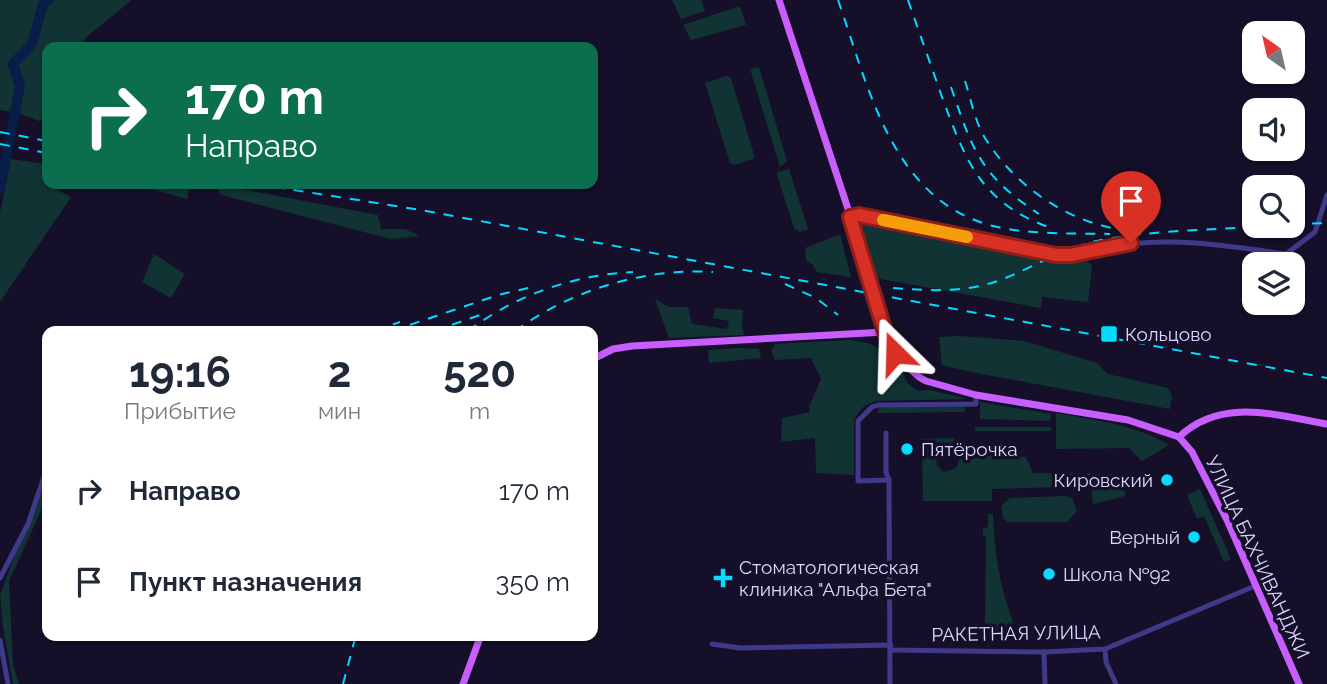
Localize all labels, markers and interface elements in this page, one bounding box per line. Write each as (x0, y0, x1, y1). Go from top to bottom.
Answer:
north arrow (1242, 21, 1306, 84)
map controls (1242, 21, 1305, 315)
text: 170 m (185, 68, 324, 125)
icon: right (70, 70, 161, 161)
button: sound (1242, 98, 1305, 161)
text: Направо (185, 127, 317, 164)
pin (1101, 171, 1161, 243)
button: search (1242, 175, 1305, 238)
icon: arrive (1112, 182, 1150, 220)
button: layers (1242, 252, 1305, 315)
position arrow (858, 316, 932, 390)
place label: Кольцово (1125, 323, 1212, 345)
marker: Кольцово (1099, 324, 1119, 344)
text: 19:16 (129, 348, 231, 397)
text: 2 (328, 348, 351, 397)
text: 520 (443, 348, 516, 397)
text: Прибытие (124, 397, 236, 424)
text: мин (318, 397, 361, 424)
text: m (469, 397, 490, 424)
place label: Пятёрочка (921, 438, 1018, 460)
marker: Пятёрочка (899, 441, 915, 457)
street label: УЛИЦА БАХЧИВАНДЖИ (1201, 452, 1315, 662)
place label: Кировский (1054, 469, 1153, 491)
icon: right (70, 472, 108, 510)
marker: Кировский (1159, 472, 1175, 488)
text: Направо (129, 476, 240, 506)
text: 170 m (499, 476, 570, 506)
place label: Верный (1109, 526, 1180, 548)
marker: Верный (1186, 529, 1202, 545)
place label: Стоматологическая клиника "Альфа Бета" (739, 556, 932, 600)
icon: arrive (70, 563, 108, 601)
place label: Школа №92 (1063, 563, 1170, 585)
marker: Школа №92 (1041, 566, 1057, 582)
text: Пункт назначения (129, 567, 362, 597)
text: 350 m (496, 567, 570, 597)
marker: Стоматологическая клиника "Альфа Бета" (713, 568, 733, 588)
street label: РАКЕТНАЯ УЛИЦА (931, 621, 1101, 645)

